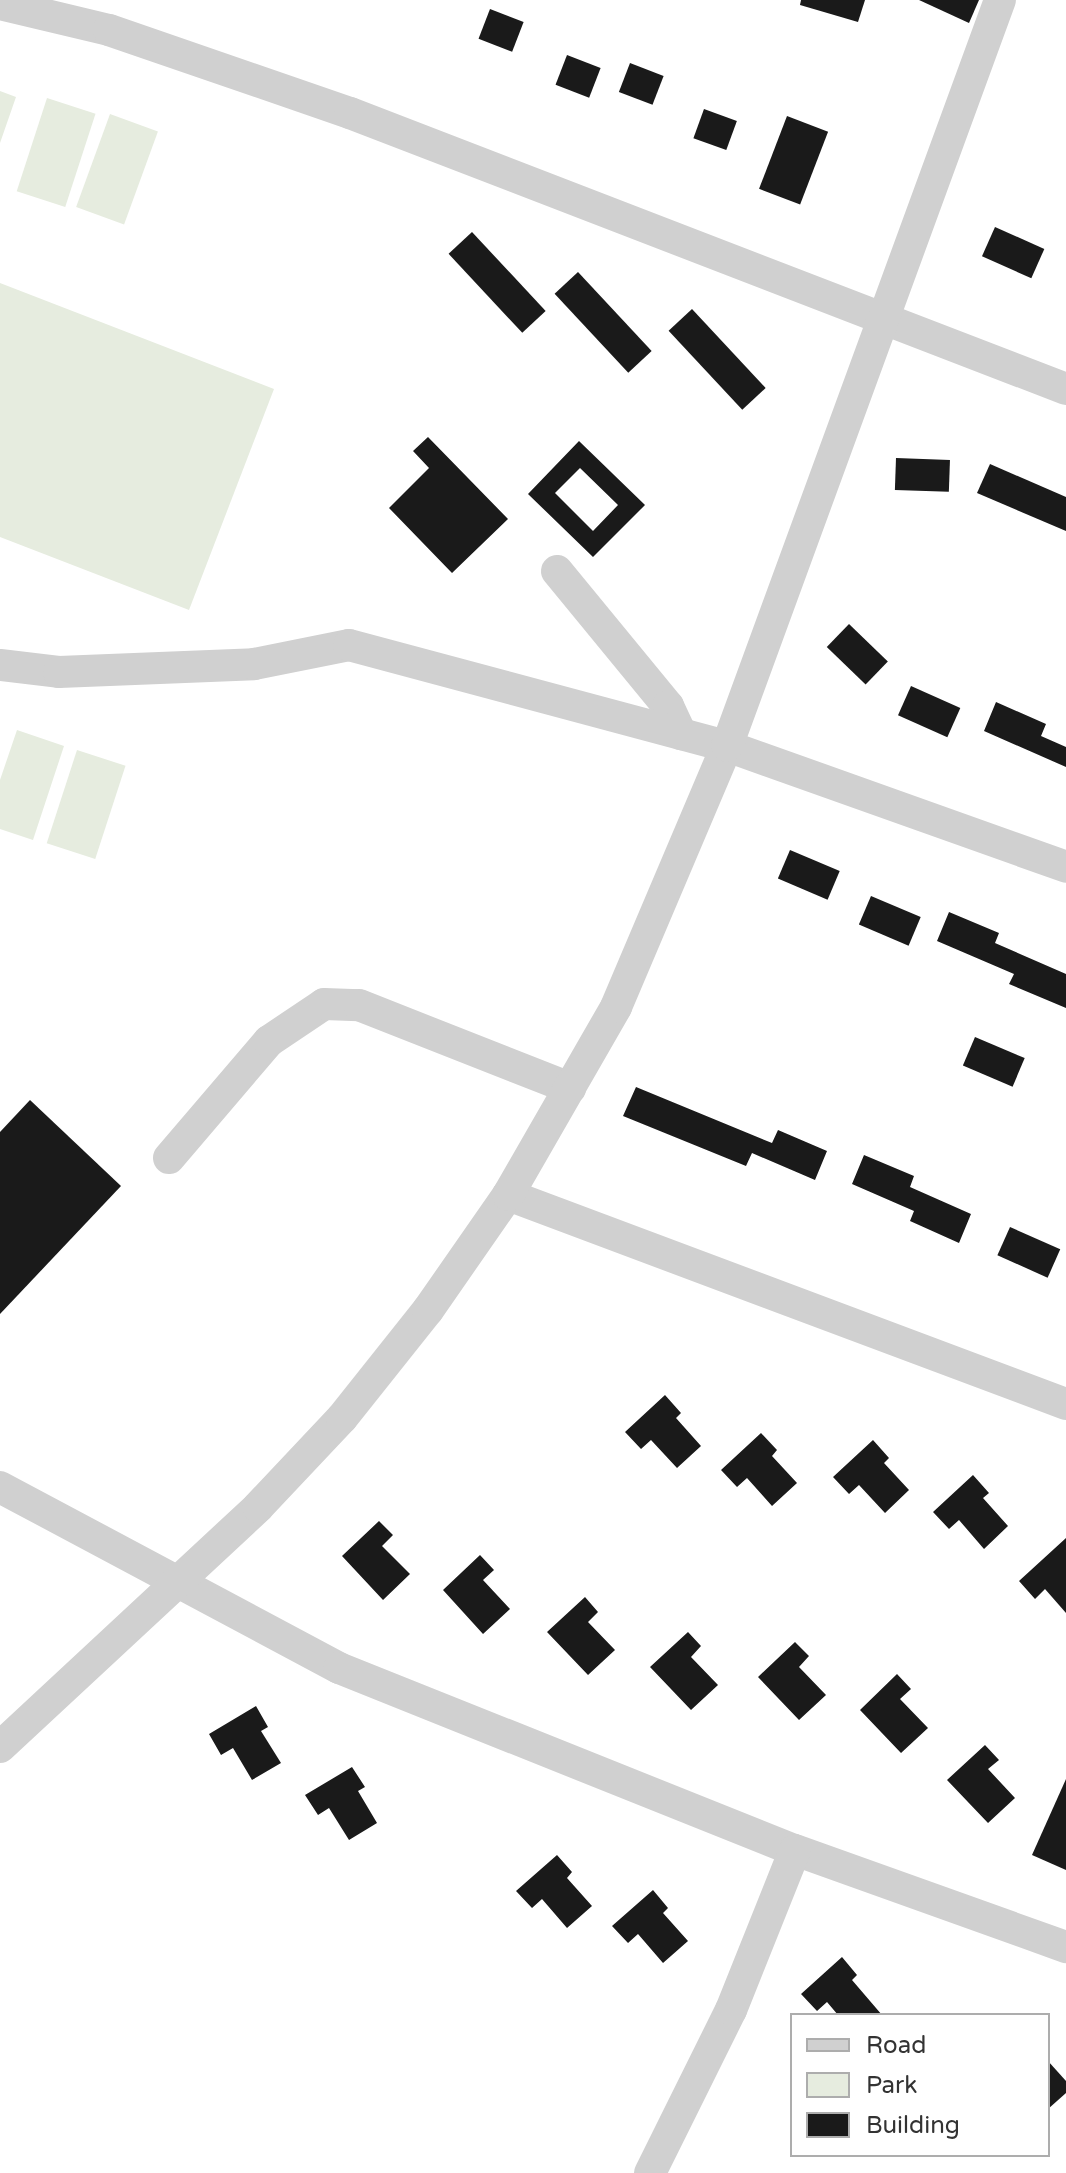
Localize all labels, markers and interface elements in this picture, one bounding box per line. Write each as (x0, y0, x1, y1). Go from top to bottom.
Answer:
legend (790, 2013, 1050, 2157)
text: Road (866, 2031, 926, 2060)
text: Park (866, 2071, 917, 2100)
text: Building (866, 2111, 960, 2140)

